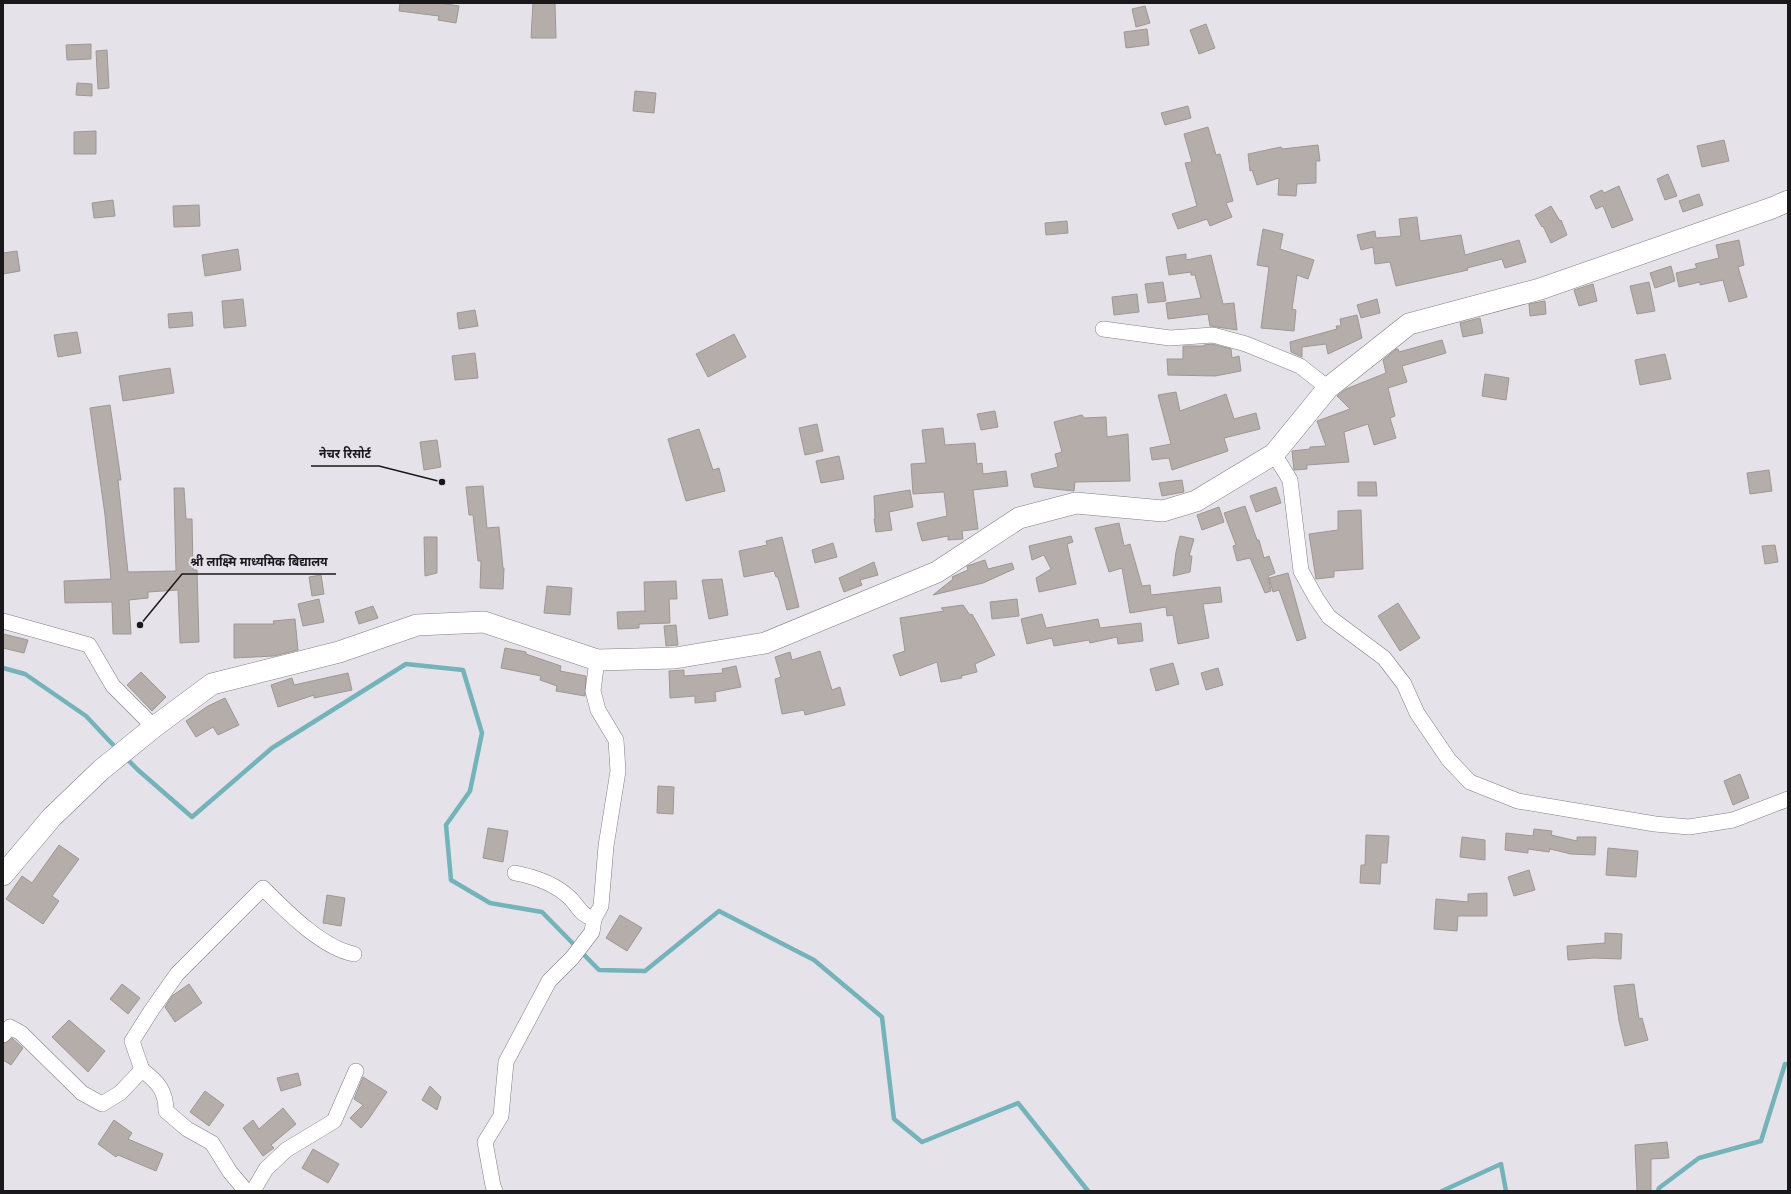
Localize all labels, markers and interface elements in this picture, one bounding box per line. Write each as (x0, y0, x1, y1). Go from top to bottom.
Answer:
callout: नेचर रिसोर्ट (311, 442, 379, 466)
text: नेचर रिसोर्ट (319, 446, 372, 461)
callout: श्री लाक्ष्मि माध्यमिक बिद्यालय (182, 550, 336, 574)
text: श्री लाक्ष्मि माध्यमिक बिद्यालय (190, 554, 328, 569)

